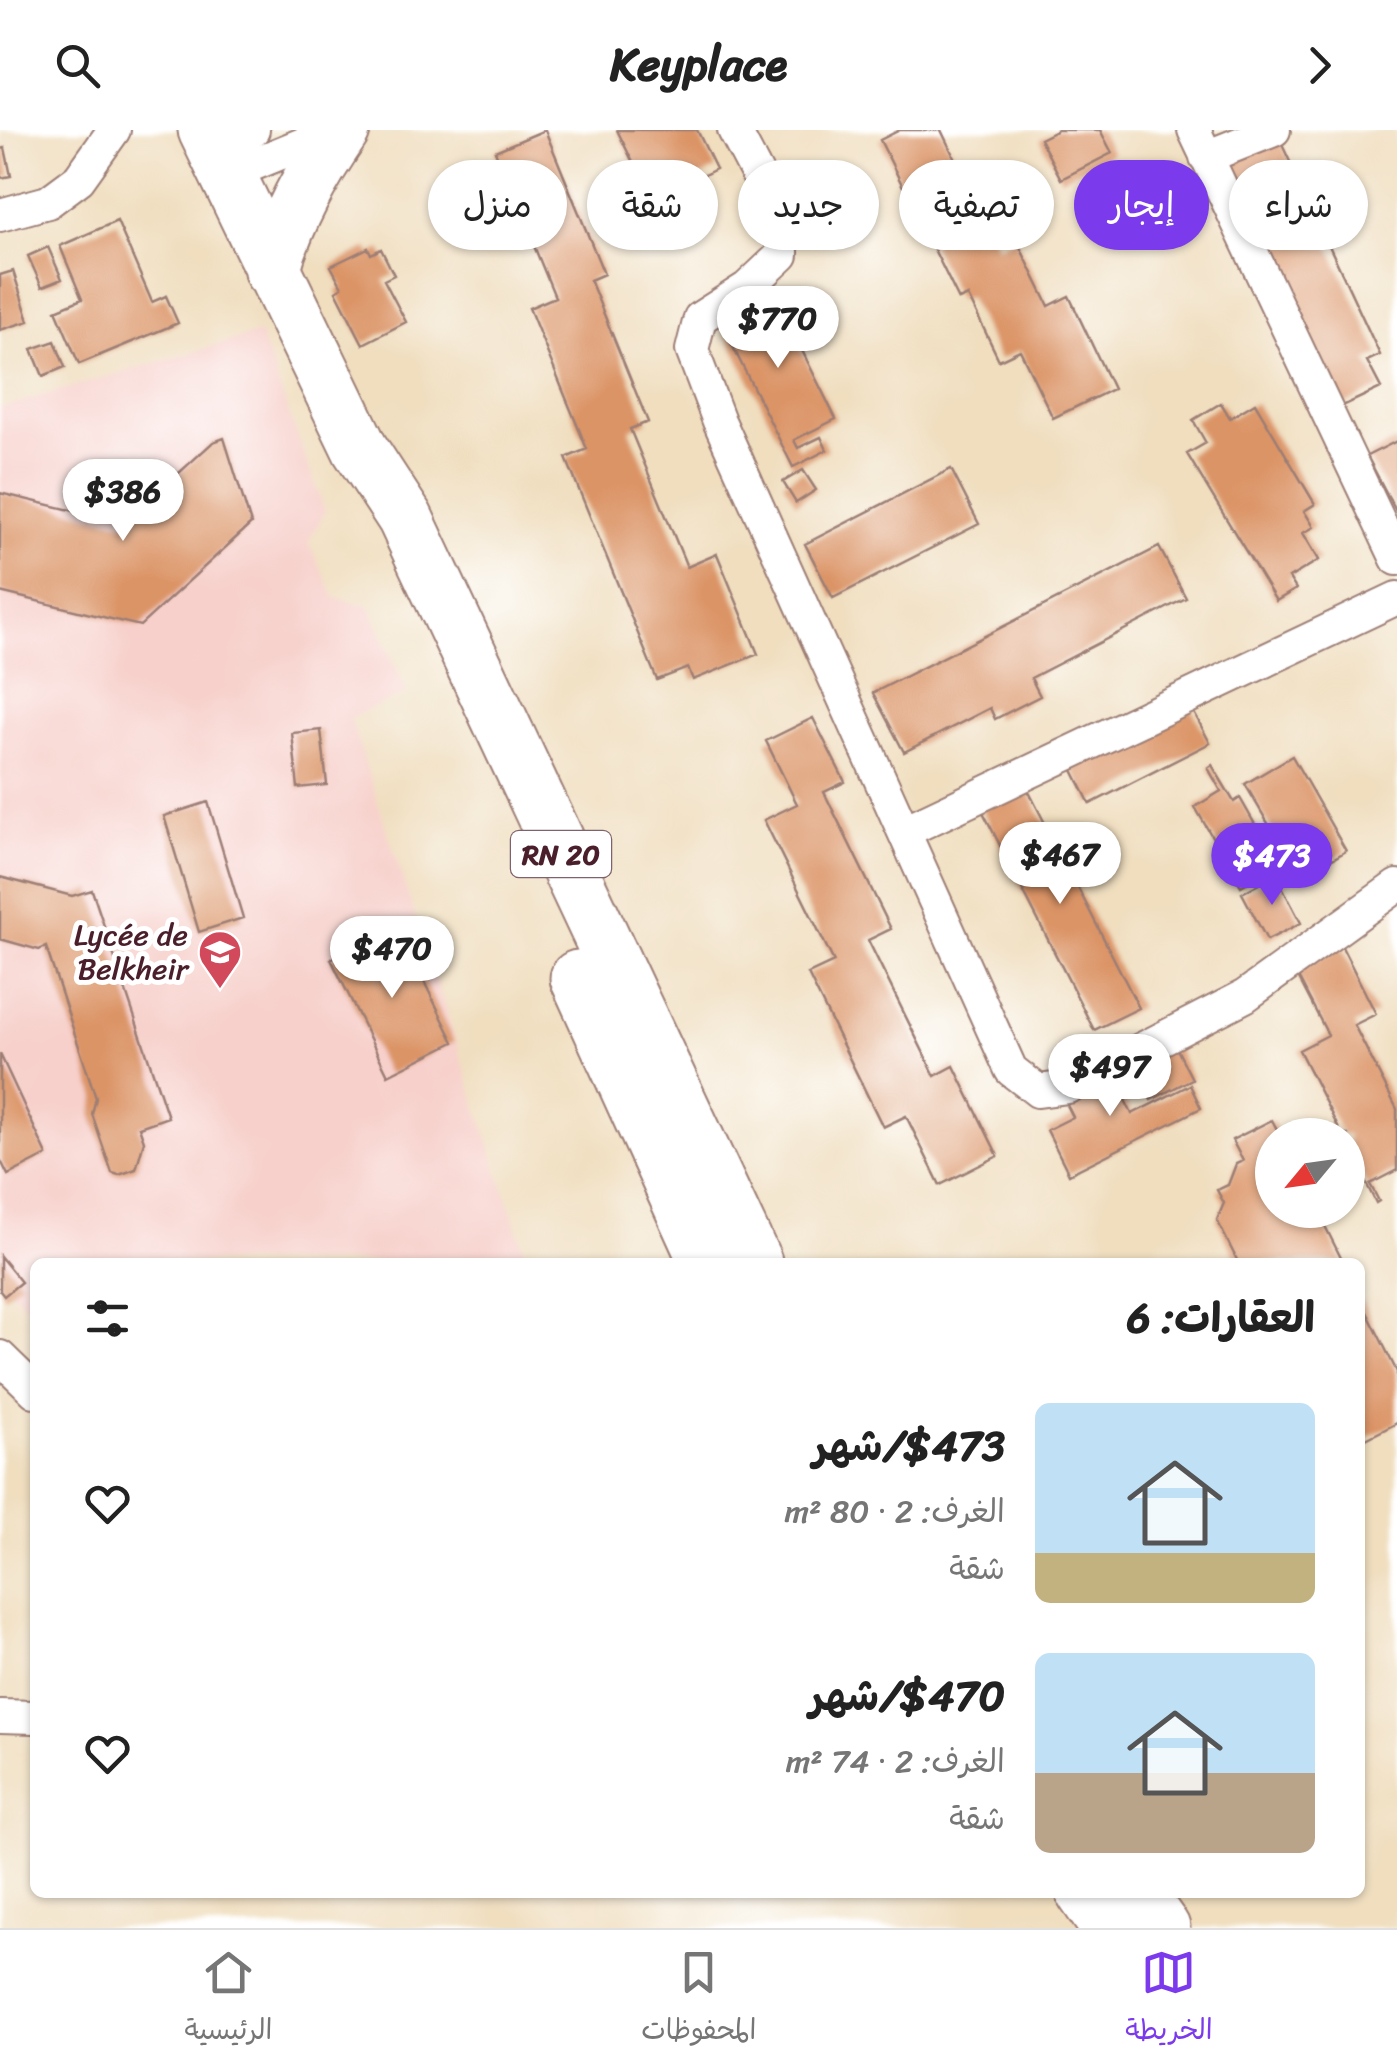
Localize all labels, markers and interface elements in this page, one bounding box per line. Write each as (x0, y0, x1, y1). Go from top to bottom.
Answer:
text: Keyplace (610, 25, 787, 105)
icon: search (50, 38, 105, 93)
icon: forward (1292, 38, 1347, 93)
chip: منزل (428, 160, 567, 250)
chip: شقة (587, 160, 718, 250)
chip: جديد (738, 160, 879, 250)
chip: تصفية (899, 160, 1054, 250)
chip: إيجار (1074, 160, 1209, 250)
chip: شراء (1229, 160, 1368, 250)
pin: $770 (719, 286, 837, 371)
text: $770 (739, 290, 817, 347)
pin: $386 (64, 459, 182, 544)
text: $386 (85, 463, 161, 520)
pin: $467 (1001, 822, 1119, 907)
pin: $473 (1213, 823, 1331, 908)
text: $467 (1021, 826, 1099, 883)
text: $473 (1233, 827, 1311, 884)
road number: RN 20 (511, 831, 611, 877)
place label: Lycée de Belkheir (74, 908, 190, 996)
pin: $470 (333, 916, 451, 1001)
text: $470 (352, 920, 432, 977)
school or university icon: Lycée de Belkheir (197, 929, 243, 990)
pin: $497 (1051, 1034, 1169, 1119)
text: $497 (1070, 1038, 1150, 1095)
north arrow (1255, 1118, 1365, 1228)
map controls (1255, 1118, 1365, 1228)
text: العقارات: 6 (1127, 1281, 1315, 1355)
icon: filters (80, 1291, 135, 1346)
text: $473/شهر (813, 1409, 1005, 1483)
icon: home (1115, 1443, 1235, 1563)
icon: heart (80, 1476, 135, 1531)
text: الغرف: 2 · 80 m² (785, 1483, 1005, 1540)
text: شقة (949, 1540, 1005, 1597)
text: $470/شهر (809, 1659, 1005, 1733)
icon: home (1115, 1693, 1235, 1813)
icon: heart (80, 1726, 135, 1781)
text: الغرف: 2 · 74 m² (786, 1733, 1005, 1790)
text: شقة (949, 1790, 1005, 1847)
tab: الرئيسية (184, 1945, 272, 2054)
tab: المحفوظات (641, 1945, 756, 2054)
tab: الخريطة (1125, 1945, 1213, 2054)

